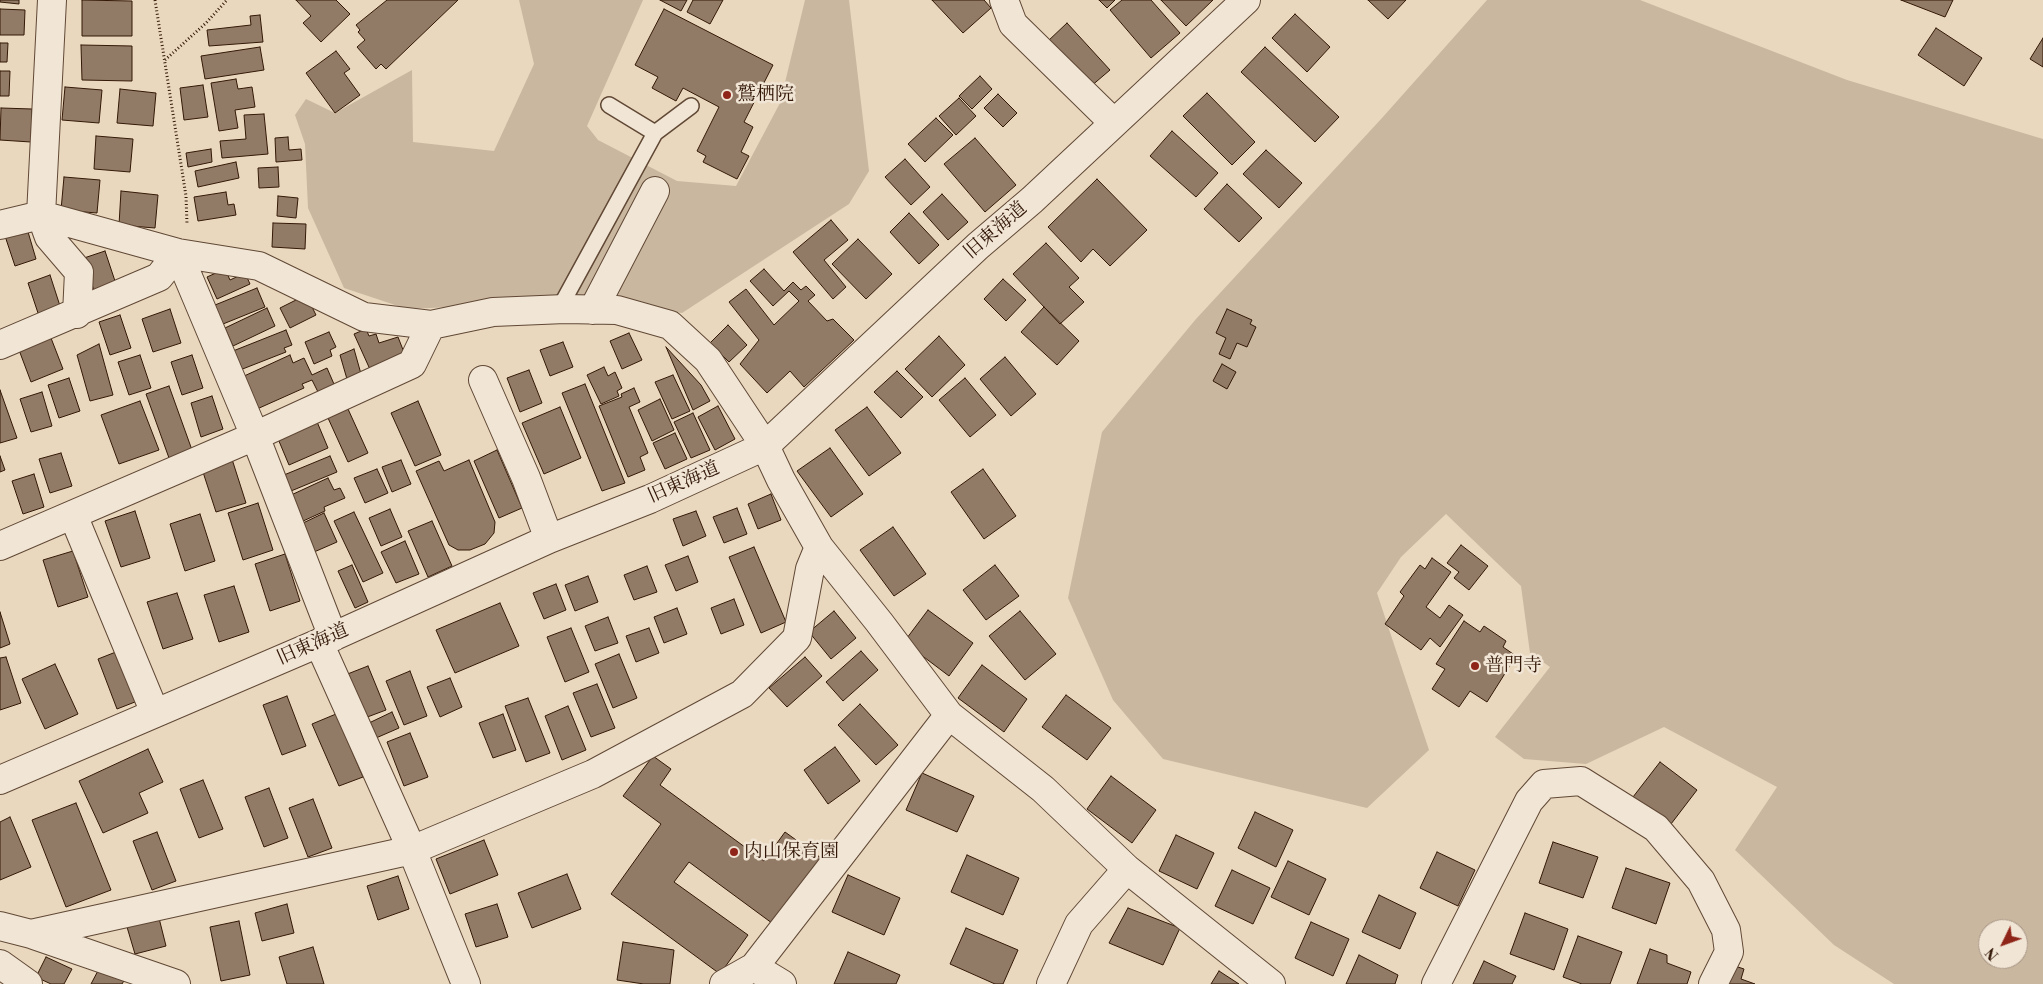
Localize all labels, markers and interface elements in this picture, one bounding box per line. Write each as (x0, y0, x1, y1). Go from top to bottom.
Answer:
place label: 鷲栖院 (737, 84, 794, 106)
marker: 鷲栖院 (721, 89, 733, 101)
street label: 旧東海道 (960, 197, 1032, 265)
street label: 旧東海道 (645, 457, 723, 509)
street label: 旧東海道 (274, 619, 352, 671)
place label: 普門寺 (1485, 655, 1542, 677)
marker: 普門寺 (1469, 660, 1481, 672)
place label: 内山保育園 (744, 841, 839, 863)
marker: 内山保育園 (728, 846, 740, 858)
north arrow (1978, 919, 2028, 969)
text: N (1982, 943, 2003, 964)

